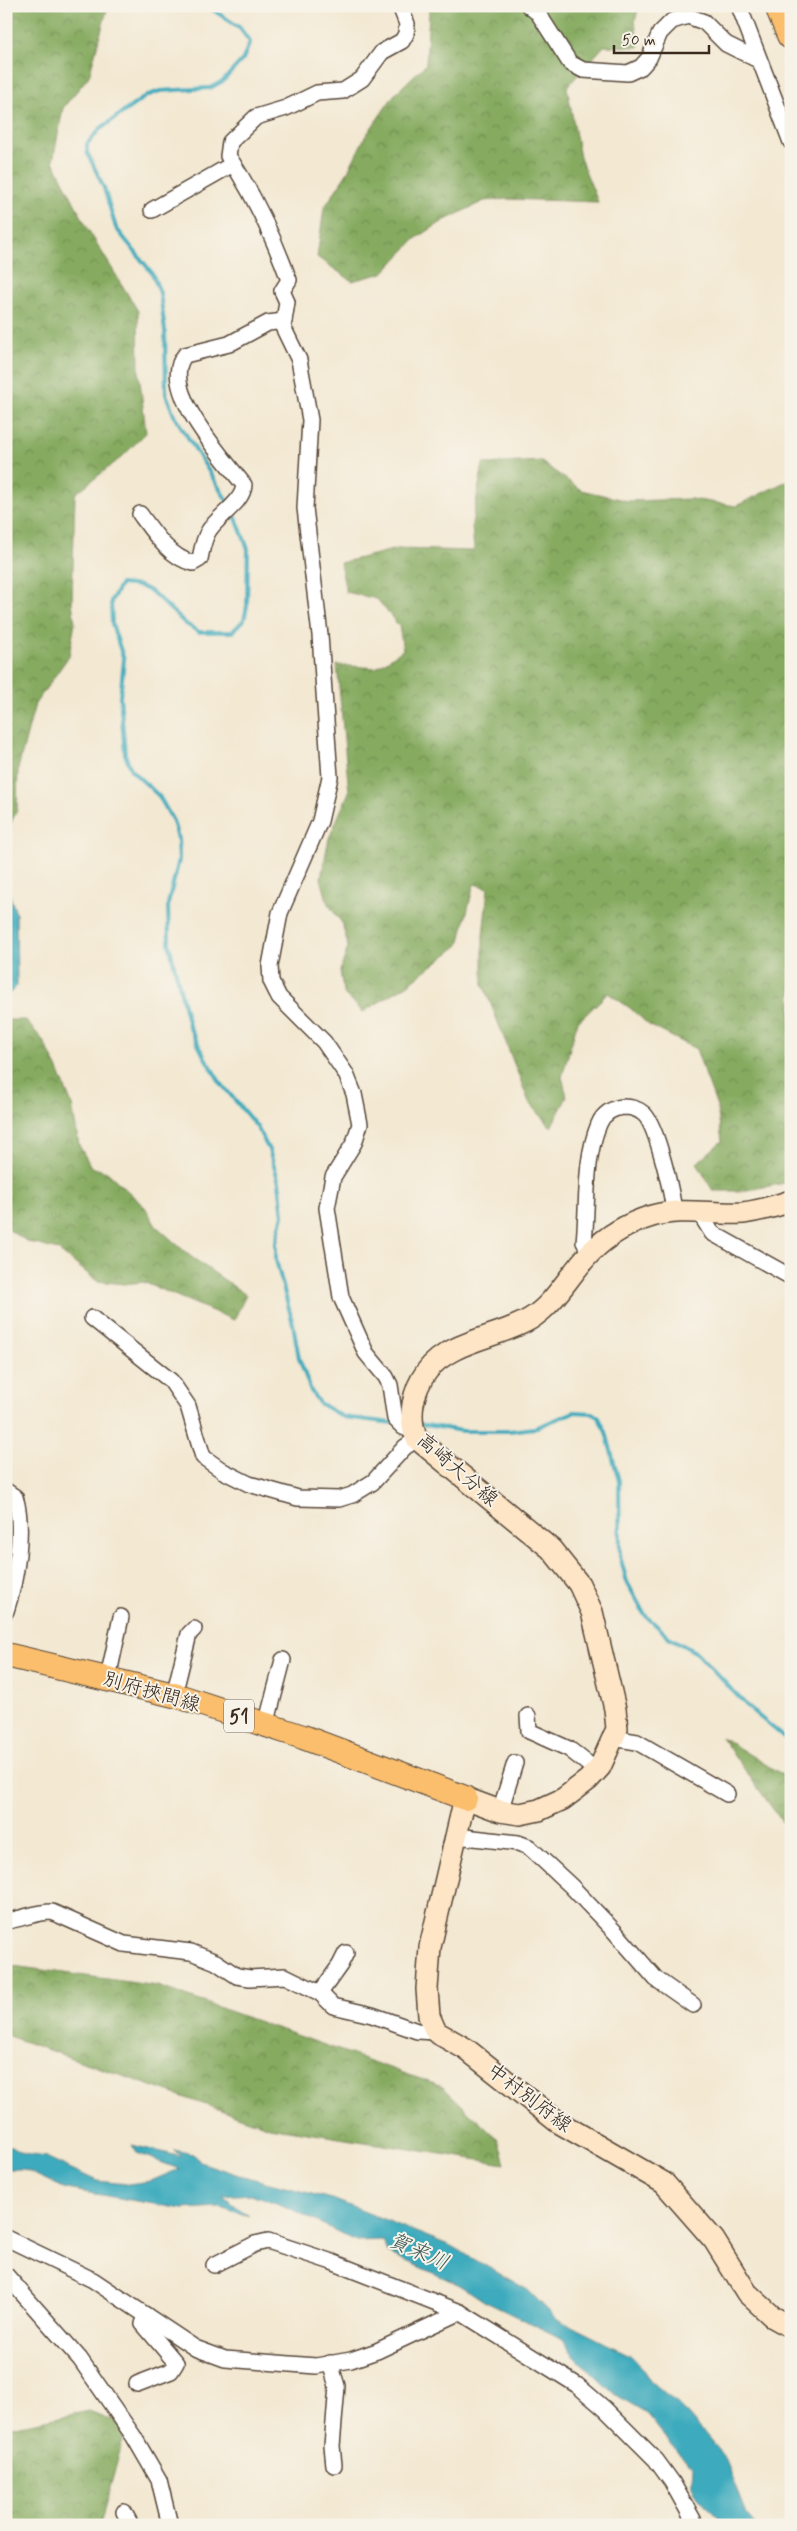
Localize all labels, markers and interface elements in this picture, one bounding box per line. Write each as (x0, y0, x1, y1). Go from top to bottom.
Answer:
scale bar (614, 22, 710, 54)
text: 50 m (622, 31, 656, 51)
street label: 高崎大分線 (410, 1427, 504, 1513)
street label: 別府挾間線 (100, 1666, 203, 1719)
road number: 51 (224, 1700, 254, 1732)
street label: 中村別府線 (481, 2057, 577, 2139)
water label: 賀来川 (384, 2226, 453, 2278)

